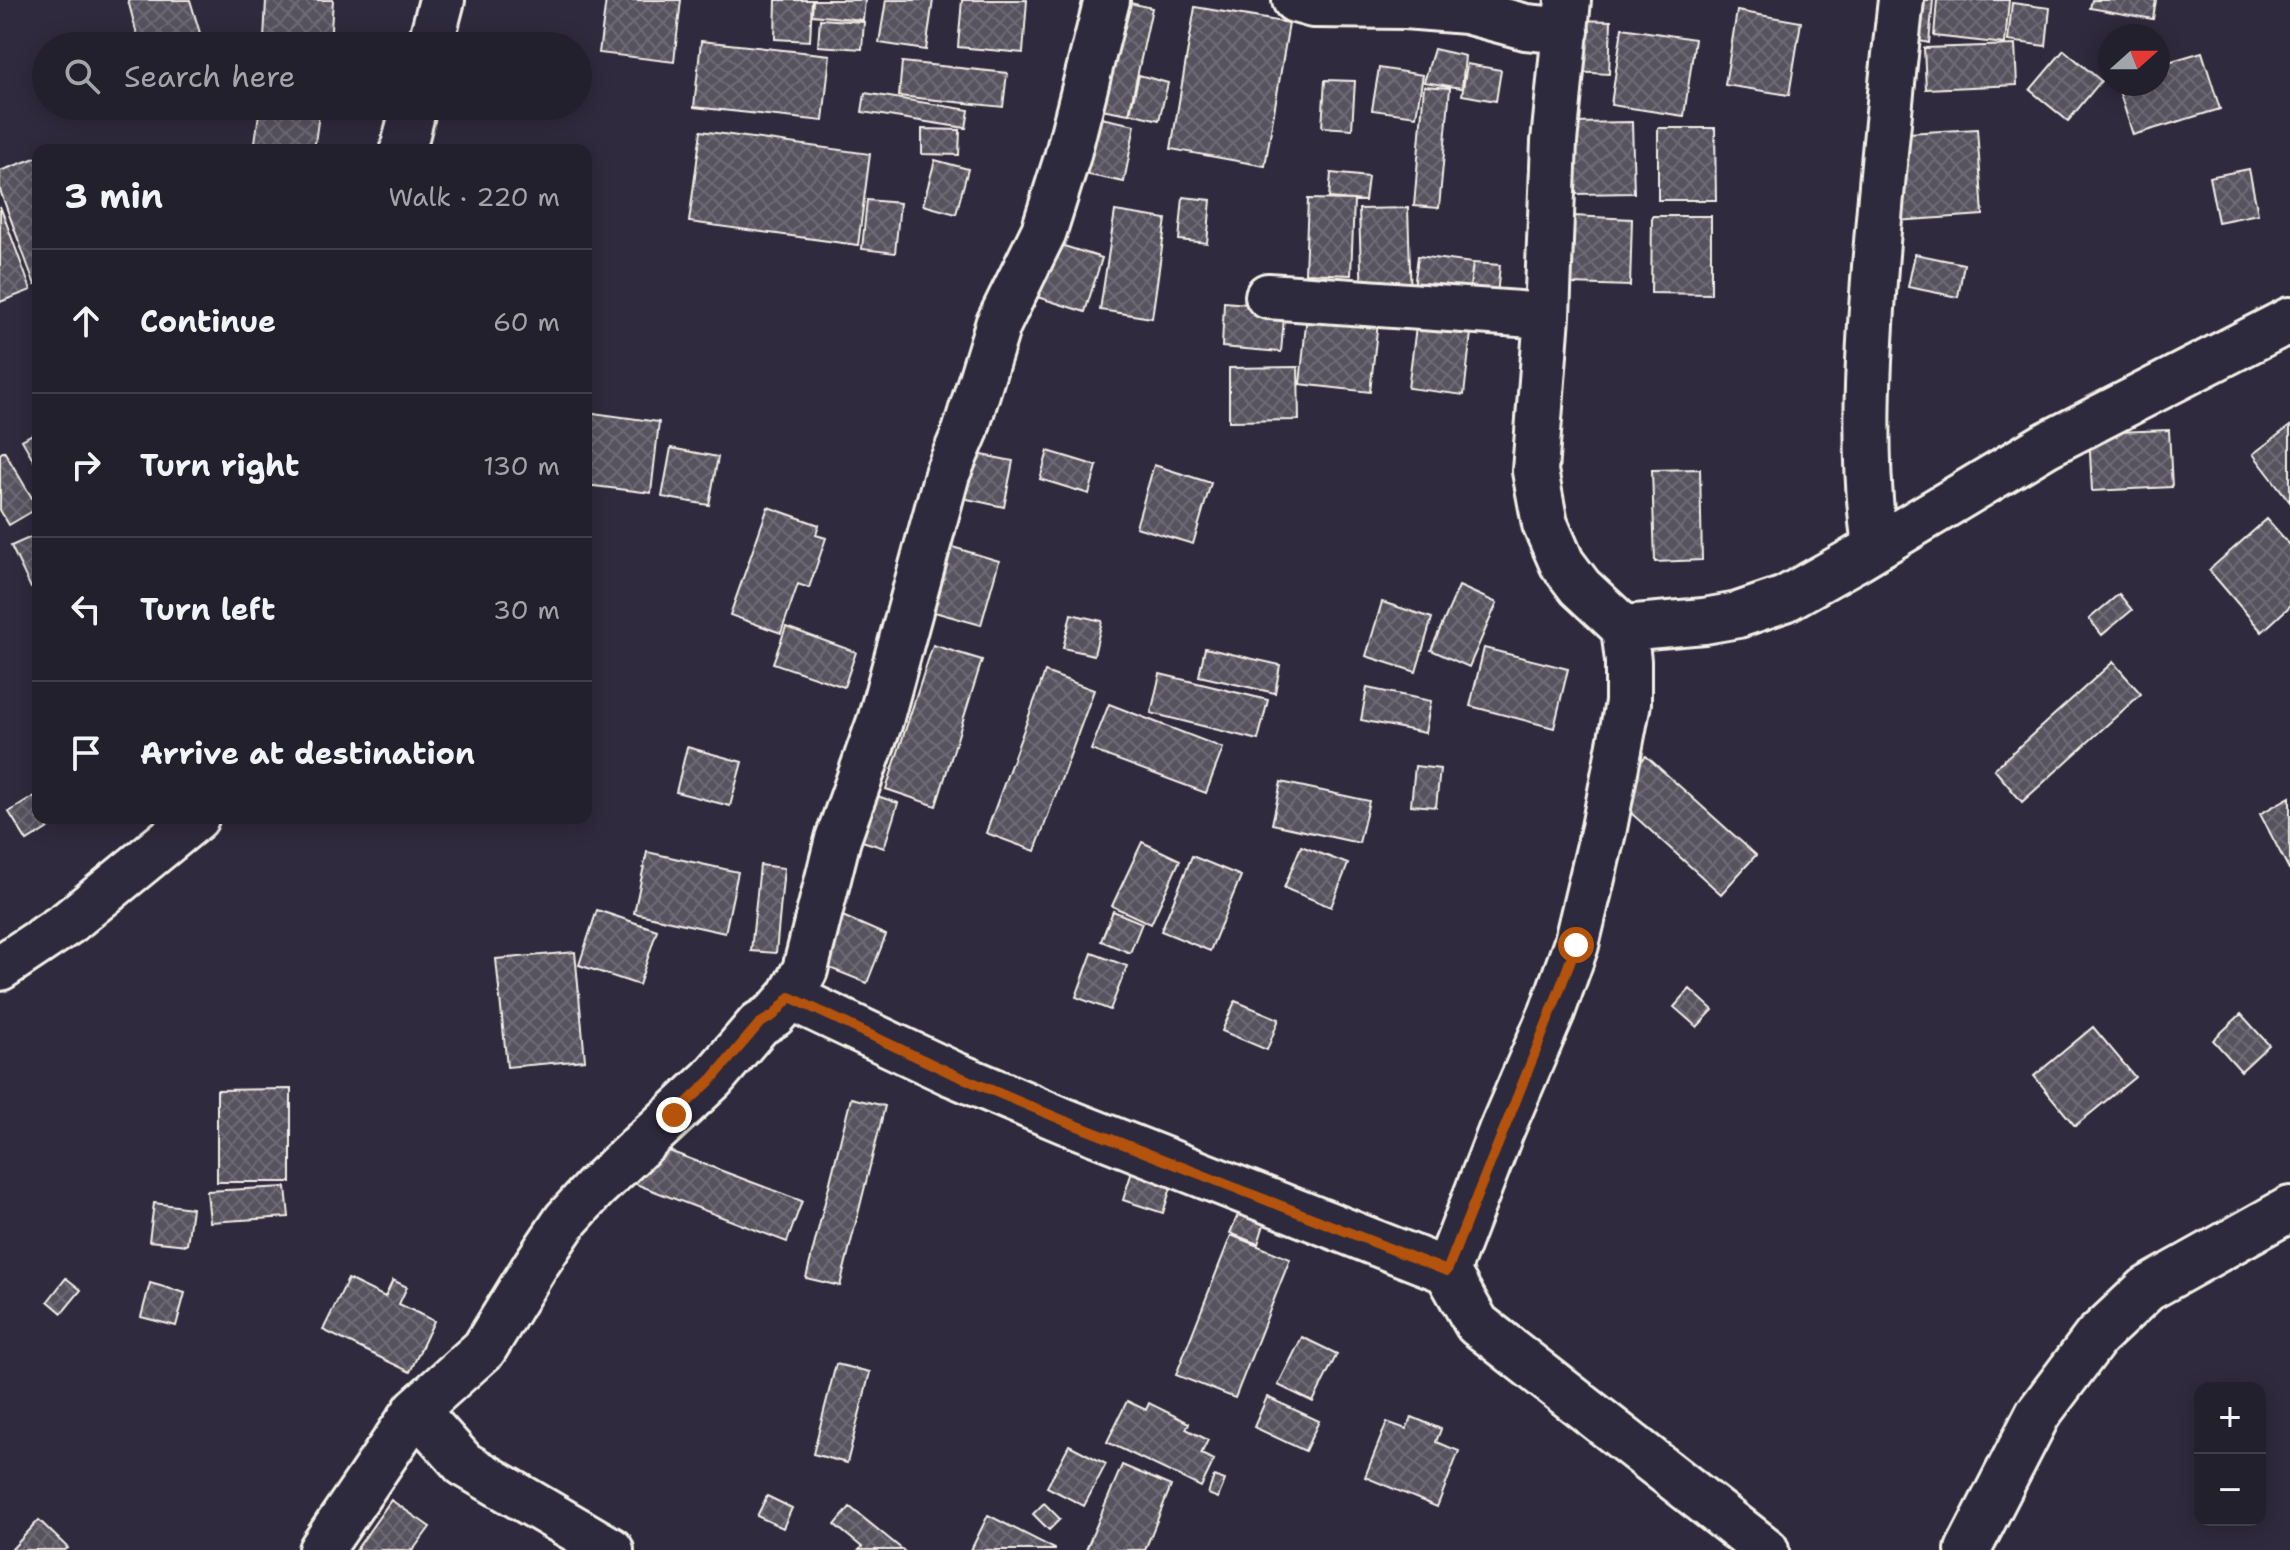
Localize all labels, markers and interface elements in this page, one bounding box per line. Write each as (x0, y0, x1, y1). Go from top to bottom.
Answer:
north arrow (2098, 24, 2170, 96)
search box (32, 32, 592, 120)
icon: search (60, 54, 104, 98)
text: Search here (124, 56, 295, 97)
text: 3 min (64, 173, 163, 219)
text: Walk · 220 m (388, 179, 560, 214)
icon: ahead (64, 299, 108, 343)
text: Continue (140, 301, 276, 342)
text: 60 m (493, 304, 560, 339)
icon: right (64, 443, 108, 487)
text: Turn right (140, 445, 299, 486)
text: 130 m (483, 448, 560, 483)
icon: left (64, 587, 108, 631)
text: Turn left (140, 589, 275, 630)
text: 30 m (493, 592, 560, 627)
icon: arrive (64, 731, 108, 775)
text: Arrive at destination (140, 733, 475, 774)
route start (1558, 927, 1594, 963)
route end (656, 1097, 692, 1133)
map controls (2194, 1382, 2266, 1526)
button: + (2194, 1382, 2266, 1454)
button: − (2194, 1454, 2266, 1526)

